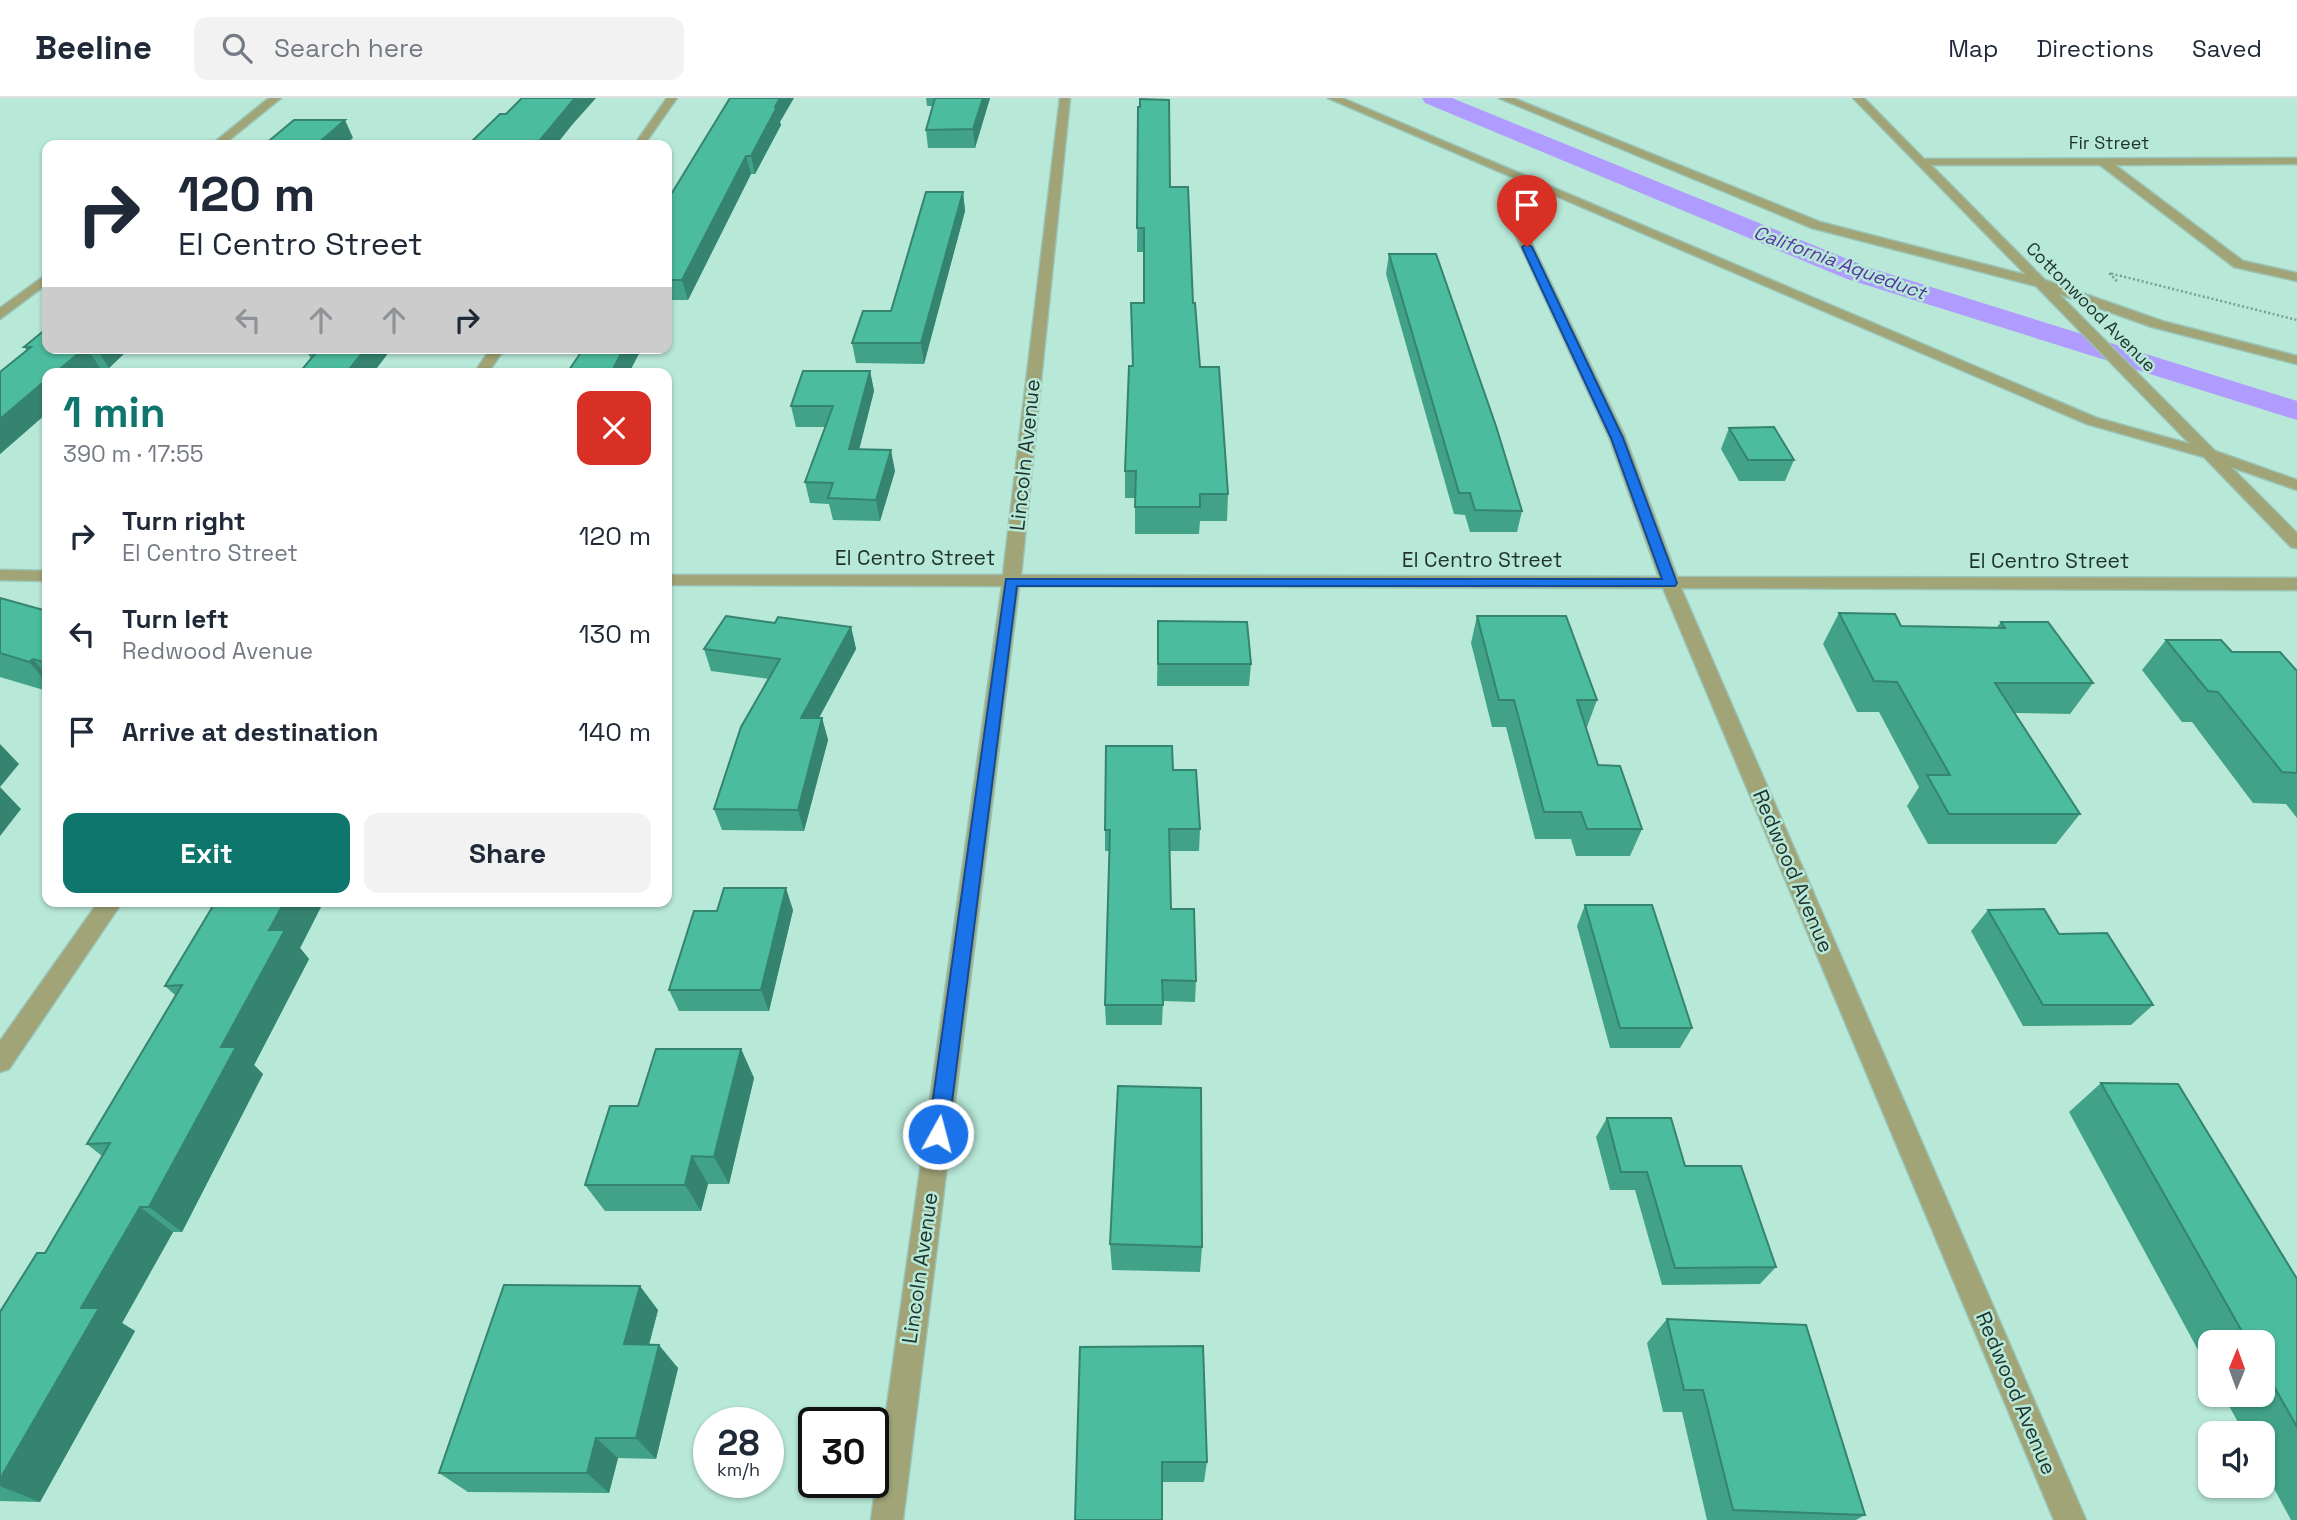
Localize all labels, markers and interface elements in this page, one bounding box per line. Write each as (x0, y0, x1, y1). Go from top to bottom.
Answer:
search box (194, 17, 684, 80)
text: Beeline (35, 27, 152, 69)
icon: search (218, 29, 256, 67)
text: Search here (274, 31, 424, 65)
text: Map (1948, 33, 1998, 64)
text: Directions (2036, 33, 2154, 64)
text: Saved (2192, 33, 2262, 64)
street label: Fir Street (2069, 131, 2149, 154)
text: 120 m (178, 163, 315, 225)
icon: right (63, 168, 154, 259)
pin (1497, 175, 1557, 247)
icon: arrive (1508, 186, 1546, 224)
water label: California Aqueduct (1750, 220, 1932, 306)
text: El Centro Street (178, 224, 423, 264)
street label: Cottonwood Avenue (2021, 237, 2161, 377)
icon: left (229, 301, 267, 339)
icon: ahead (302, 301, 340, 339)
icon: ahead (375, 301, 413, 339)
icon: right (448, 301, 486, 339)
street label: Lincoln Avenue (1003, 378, 1046, 532)
text: 1 min (63, 386, 166, 439)
button: close (577, 391, 651, 465)
text: 390 m · 17:55 (63, 439, 203, 469)
text: Turn right (122, 504, 246, 538)
icon: right (63, 517, 101, 555)
text: 120 m (579, 519, 651, 553)
text: El Centro Street (122, 538, 298, 568)
street label: El Centro Street (835, 544, 995, 571)
street label: El Centro Street (1402, 546, 1562, 573)
street label: El Centro Street (1969, 547, 2129, 574)
text: Turn left (122, 602, 229, 636)
icon: left (63, 615, 101, 653)
text: 130 m (579, 617, 651, 651)
text: Redwood Avenue (122, 636, 313, 666)
icon: arrive (63, 713, 101, 751)
text: Arrive at destination (122, 715, 379, 749)
text: 140 m (578, 715, 651, 749)
street label: Redwood Avenue (1747, 785, 1840, 956)
button: Exit (63, 813, 350, 893)
button: Share (364, 813, 651, 893)
position arrow (901, 1097, 975, 1171)
street label: Lincoln Avenue (896, 1191, 943, 1345)
street label: Redwood Avenue (1970, 1307, 2063, 1478)
north arrow (2198, 1330, 2275, 1407)
map controls (2198, 1330, 2275, 1498)
speed limit sign: 30 (798, 1407, 889, 1498)
text: 28 (718, 1421, 759, 1465)
button: sound (2198, 1421, 2275, 1498)
text: km/h (717, 1458, 760, 1481)

